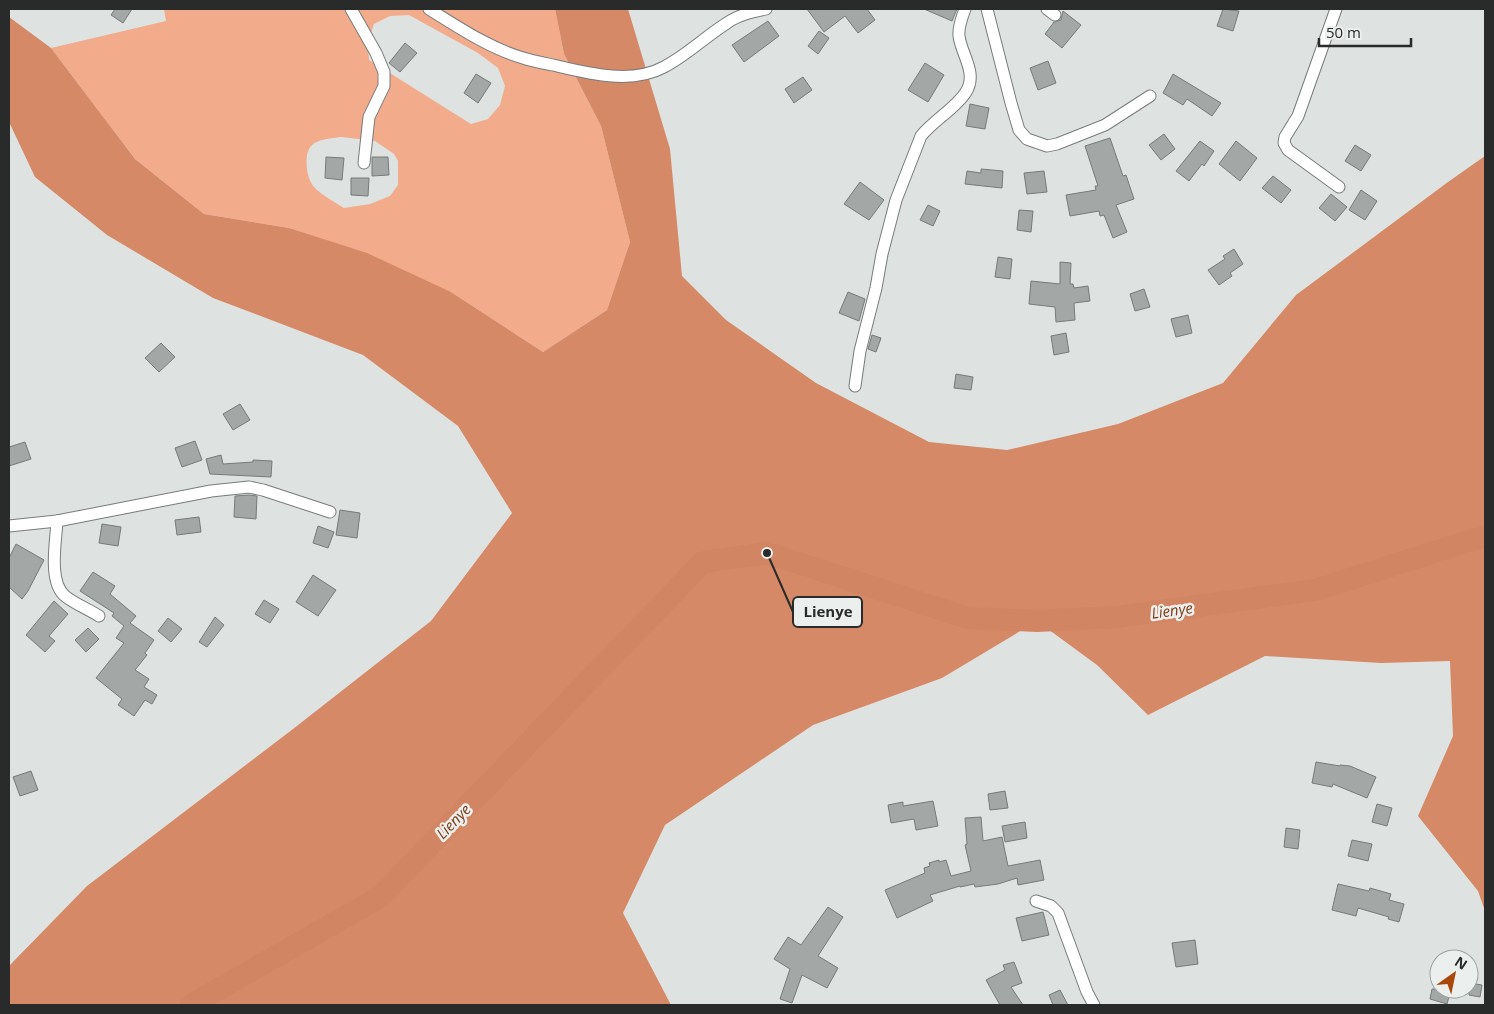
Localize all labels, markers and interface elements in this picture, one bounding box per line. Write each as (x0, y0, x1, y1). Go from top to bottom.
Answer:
scale bar (1319, 15, 1412, 47)
text: 50 m (1326, 22, 1361, 42)
callout: Lienye (793, 597, 862, 627)
water label: Lienye (1150, 597, 1194, 623)
text: Lienye (803, 601, 853, 621)
water label: Lienye (431, 799, 475, 843)
north arrow (1429, 949, 1479, 999)
text: N (1451, 952, 1471, 974)

